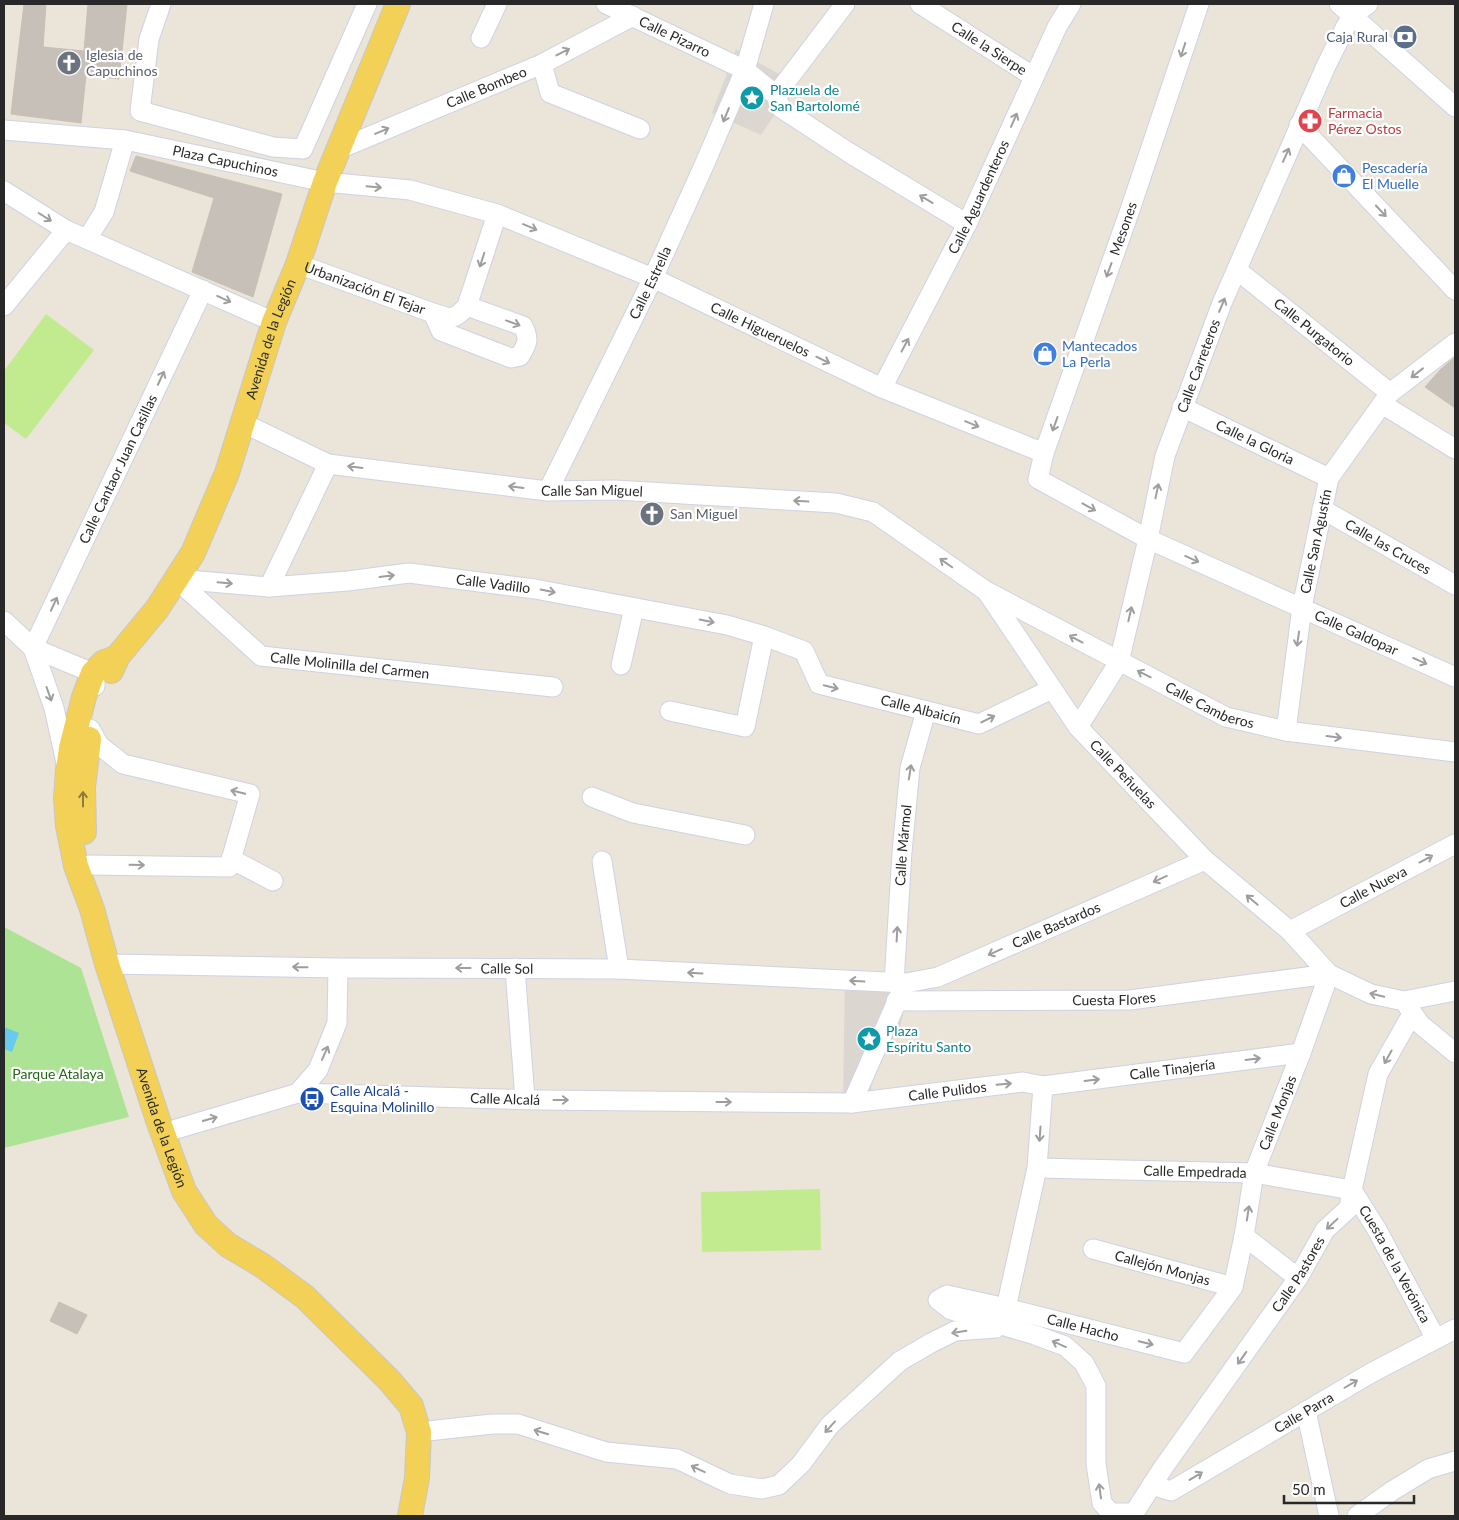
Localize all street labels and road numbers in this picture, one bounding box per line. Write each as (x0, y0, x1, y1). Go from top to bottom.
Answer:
street label: Calle Pizarro (637, 12, 713, 60)
street label: Calle la Sierpe (948, 17, 1030, 78)
street label: Calle Bombeo (443, 62, 529, 111)
street label: Calle Aguardenteros (944, 137, 1012, 257)
street label: Plaza Capuchinos (171, 141, 280, 180)
street label: Mesones (1106, 200, 1140, 257)
street label: Calle Estrella (625, 243, 674, 322)
street label: Urbanización El Tejar (302, 258, 428, 318)
street label: Avenida de la Legión (242, 276, 299, 401)
street label: Calle Purgatorio (1271, 294, 1358, 369)
street label: Calle Higueruelos (708, 298, 813, 360)
street label: Calle Carreteros (1173, 317, 1223, 415)
street label: Calle Cantaor Juan Casillas (75, 391, 160, 546)
street label: Calle la Gloria (1213, 416, 1297, 468)
street label: Calle San Miguel (540, 481, 643, 500)
street label: Calle San Agustín (1296, 488, 1334, 595)
street label: Calle las Cruces (1342, 515, 1434, 578)
street label: Calle Vadillo (455, 570, 531, 596)
street label: Calle Galdopar (1312, 606, 1401, 658)
street label: Calle Molinilla del Carmen (269, 648, 430, 682)
street label: Calle Camberos (1163, 678, 1256, 731)
street label: Calle Albaicín (879, 691, 963, 727)
street label: Calle Peñuelas (1087, 736, 1160, 812)
street label: Calle Mármol (891, 804, 914, 886)
street label: Calle Nueva (1336, 862, 1409, 911)
street label: Calle Bastardos (1009, 898, 1103, 952)
street label: Calle Sol (481, 960, 533, 977)
street label: Cuesta Flores (1072, 988, 1157, 1008)
street label: Calle Tinajería (1128, 1055, 1216, 1083)
street label: Avenida de la Legión (133, 1065, 191, 1190)
street label: Calle Monjas (1255, 1073, 1299, 1152)
street label: Calle Pulidos (907, 1078, 987, 1104)
street label: Calle Alcalá (470, 1089, 540, 1108)
street label: Calle Empedrada (1143, 1161, 1247, 1181)
street label: Cuesta de la Verónica (1356, 1202, 1435, 1325)
street label: Calle Pastores (1268, 1233, 1328, 1315)
street label: Callejón Monjas (1113, 1246, 1212, 1288)
street label: Calle Hacho (1045, 1310, 1121, 1344)
street label: Calle Parra (1271, 1388, 1336, 1436)

